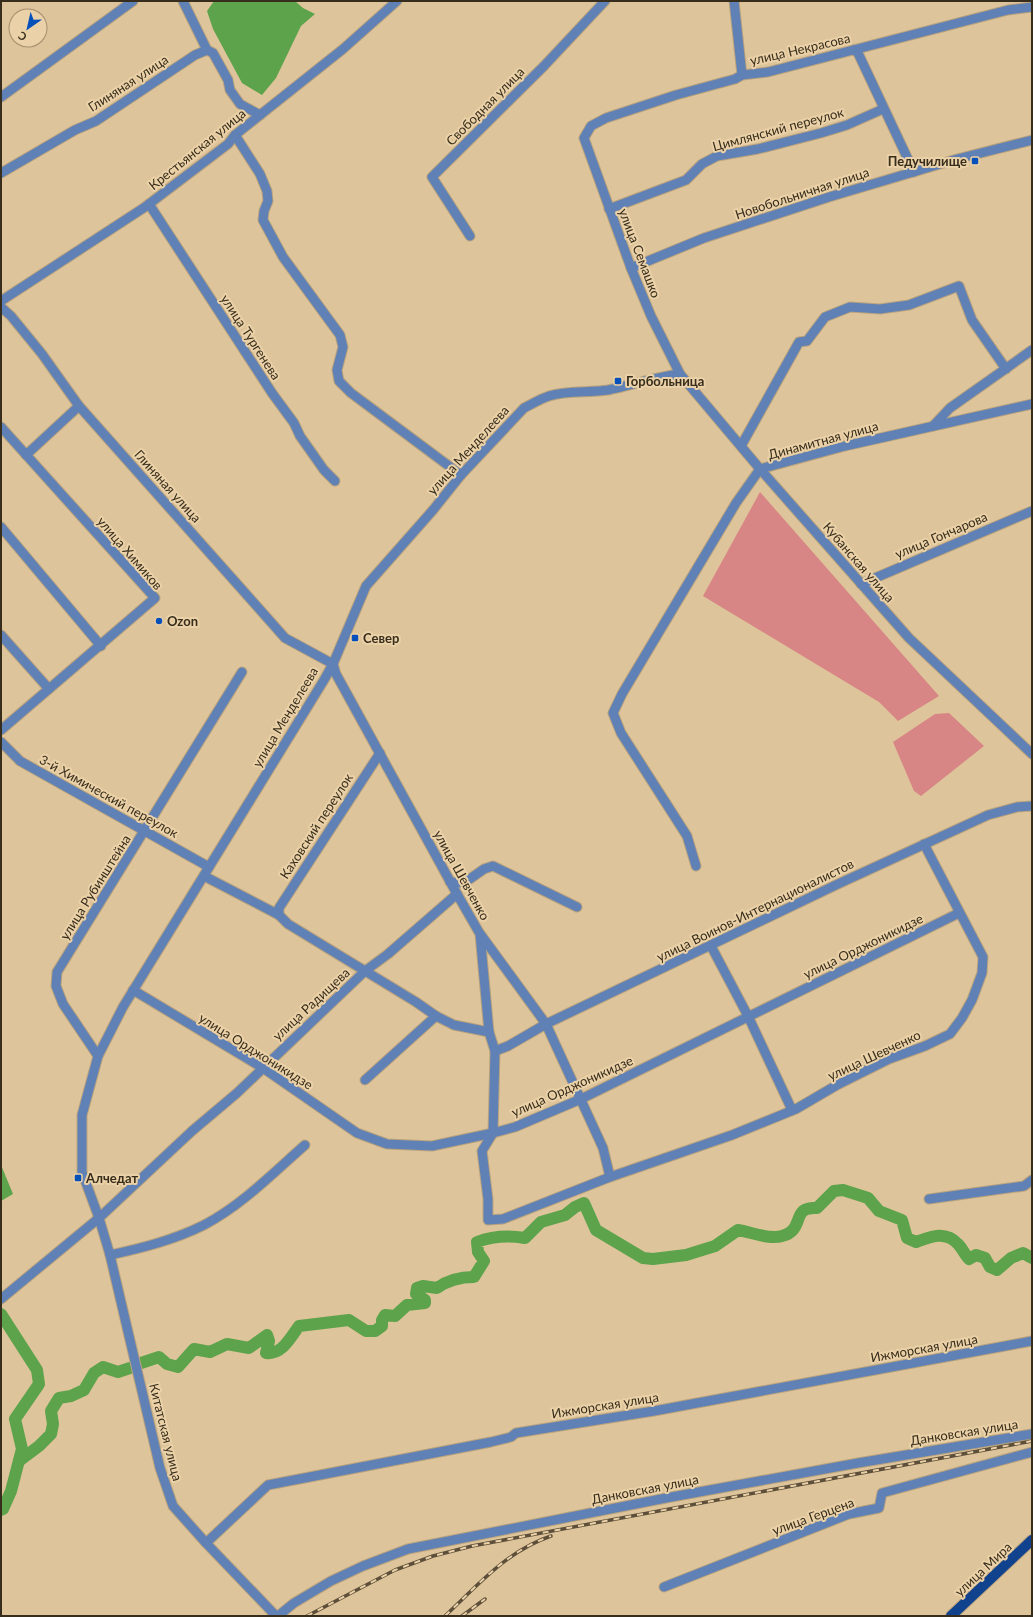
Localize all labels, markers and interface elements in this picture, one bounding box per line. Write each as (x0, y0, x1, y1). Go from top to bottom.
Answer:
north arrow (8, 8, 48, 48)
text: С (15, 29, 29, 44)
street label: улица Некрасова (748, 30, 852, 68)
street label: Глиняная улица (85, 51, 171, 115)
street label: Свободная улица (442, 63, 528, 149)
street label: Цимлянский переулок (711, 104, 846, 154)
street label: Крестьянская улица (145, 105, 249, 193)
place label: Педучилище (888, 153, 967, 169)
marker: Педучилище (970, 156, 980, 166)
street label: Новобольничная улица (733, 164, 871, 222)
street label: улица Семашко (616, 206, 664, 300)
street label: улица Тургенева (217, 291, 285, 383)
place label: Горбольница (626, 373, 704, 389)
marker: Горбольница (613, 376, 623, 386)
street label: улица Менделеева (424, 402, 512, 498)
street label: Динамитная улица (766, 418, 880, 462)
street label: Глиняная улица (131, 446, 205, 526)
street label: улица Гончарова (892, 508, 990, 562)
street label: улица Химиков (94, 513, 166, 593)
street label: Кубанская улица (820, 519, 898, 605)
place label: Ozon (167, 613, 198, 629)
marker: Ozon (154, 616, 164, 626)
place label: Север (363, 630, 399, 646)
marker: Север (350, 633, 360, 643)
street label: улица Менделеева (249, 664, 321, 770)
street label: 3-й Химический переулок (37, 751, 181, 841)
street label: Каховский переулок (276, 770, 356, 882)
street label: улица Шевченко (431, 827, 493, 923)
street label: улица Рубинштейна (56, 832, 134, 942)
street label: улица Воинов-Интернационалистов (654, 855, 856, 965)
street label: улица Орджоникидзе (800, 910, 926, 982)
street label: улица Радищева (269, 964, 353, 1044)
street label: улица Орджоникидзе (196, 1009, 316, 1093)
street label: улица Шевченко (825, 1026, 923, 1084)
street label: улица Орджоникидзе (509, 1052, 635, 1120)
place label: Алчедат (85, 1170, 138, 1186)
marker: Алчедат (73, 1173, 83, 1183)
street label: Ижморская улица (869, 1331, 979, 1365)
street label: Китатская улица (146, 1382, 186, 1482)
street label: Ижморская улица (550, 1389, 660, 1421)
street label: Данковская улица (909, 1416, 1019, 1448)
street label: Данковская улица (590, 1471, 700, 1507)
street label: улица Герцена (770, 1494, 856, 1538)
street label: улица Мира (951, 1539, 1015, 1599)

